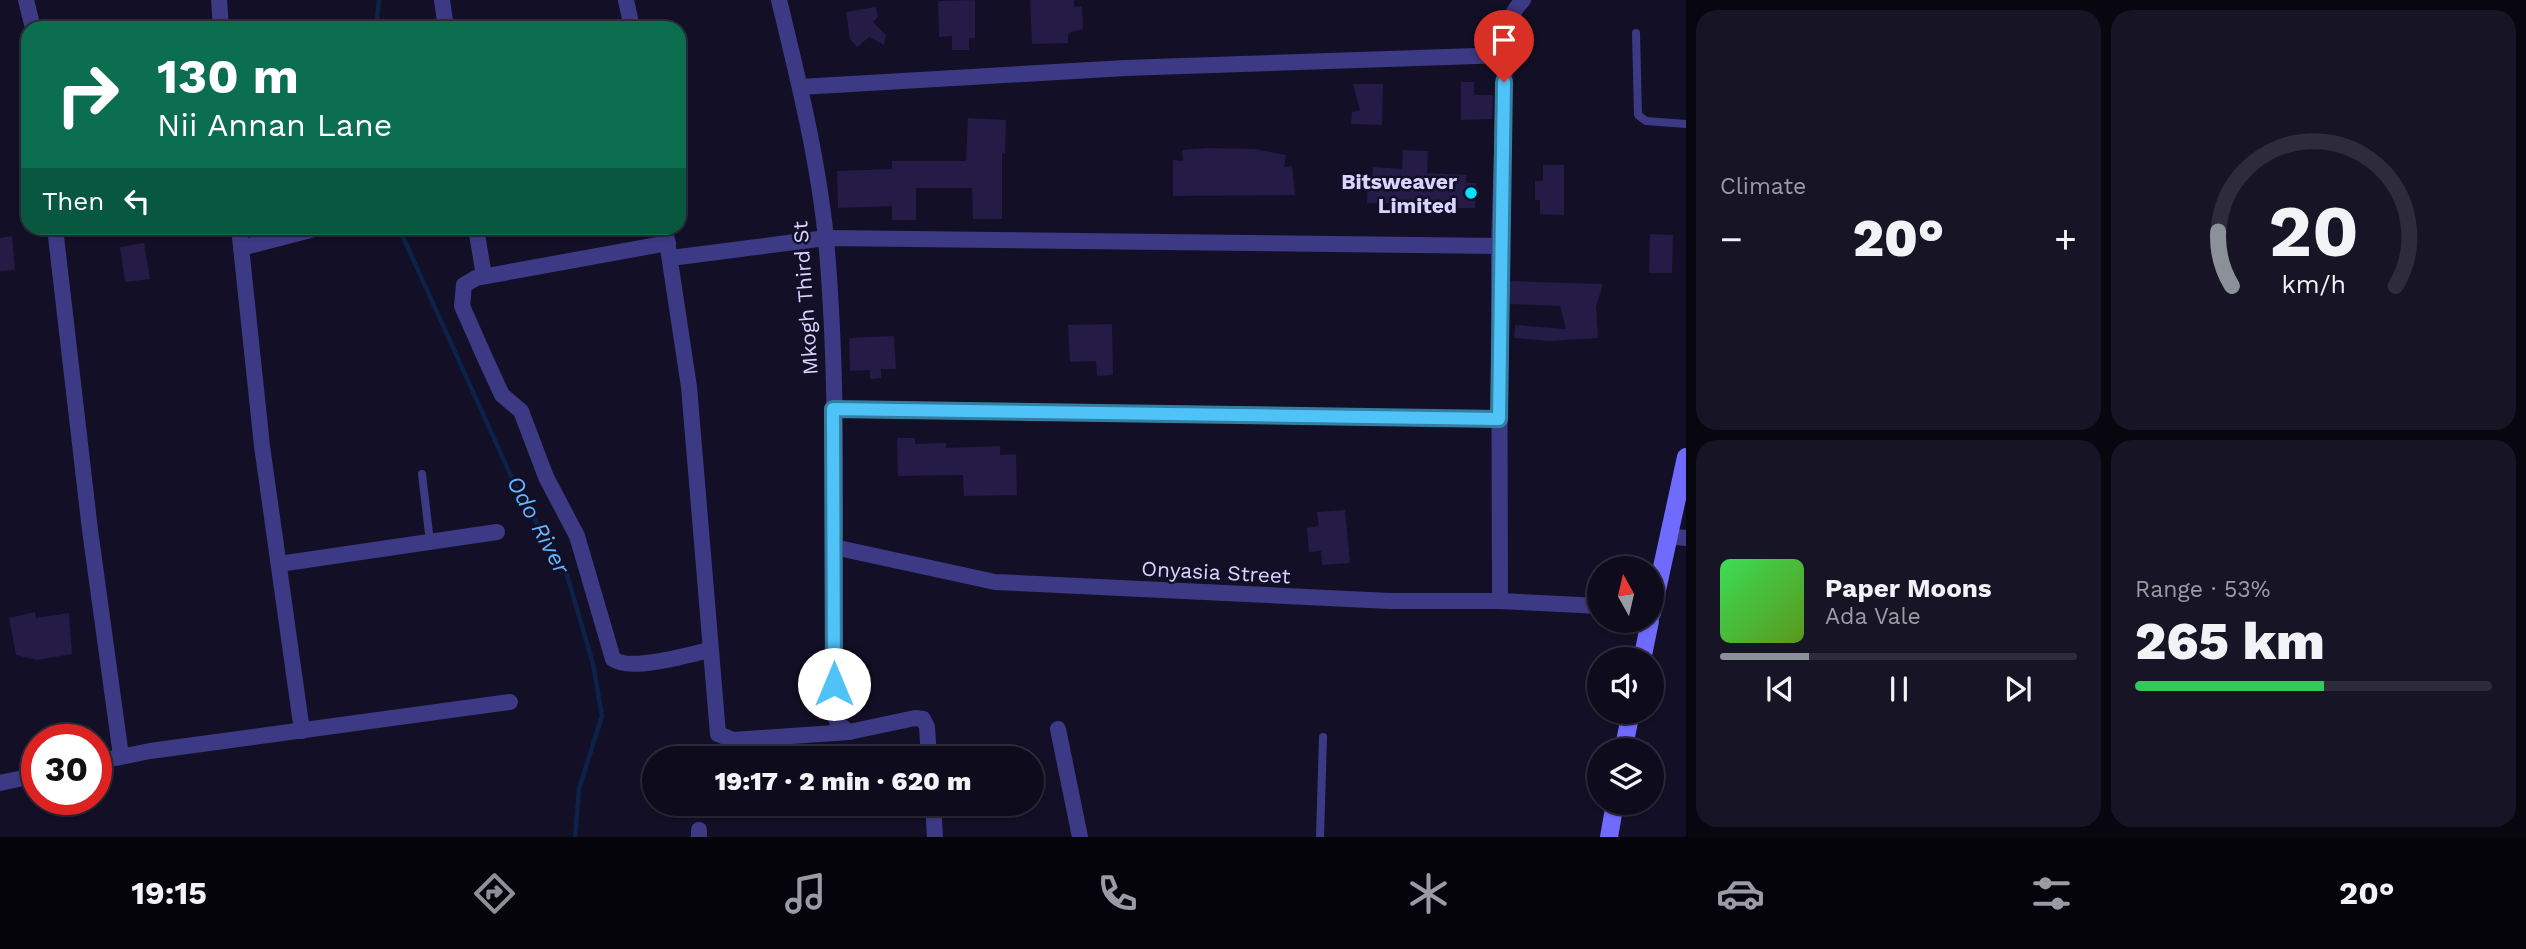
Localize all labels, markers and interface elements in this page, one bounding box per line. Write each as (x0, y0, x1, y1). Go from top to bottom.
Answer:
pin (1474, 10, 1534, 82)
icon: arrive (1485, 21, 1523, 59)
text: 130 m (157, 47, 299, 105)
icon: right (42, 49, 133, 140)
text: Nii Annan Lane (157, 106, 392, 144)
place label: Bitsweaver Limited (1341, 169, 1457, 218)
text: Climate (1720, 173, 1806, 200)
icon: left (118, 182, 156, 220)
marker: Bitsweaver Limited (1463, 185, 1479, 201)
text: Then (42, 186, 104, 216)
text: 20 (2268, 188, 2359, 274)
text: 20° (1853, 208, 1944, 269)
text: − (1720, 217, 1743, 261)
text: + (2054, 217, 2077, 261)
street label: Mkogh Third St (787, 220, 823, 376)
text: km/h (2281, 270, 2346, 299)
water label: Odo River (501, 471, 576, 580)
street label: Onyasia Street (1141, 556, 1291, 588)
north arrow (1587, 556, 1664, 634)
map controls (1587, 556, 1664, 815)
text: Paper Moons (1825, 573, 1992, 603)
text: Range · 53% (2135, 576, 2270, 603)
text: Ada Vale (1825, 603, 1921, 630)
text: 265 km (2135, 611, 2325, 672)
position arrow (797, 647, 871, 721)
button: sound (1587, 647, 1664, 724)
icon: previous (1761, 670, 1799, 708)
icon: pause (1880, 670, 1918, 708)
icon: next (1999, 670, 2037, 708)
speed limit sign: 30 (21, 724, 112, 815)
button: layers (1587, 738, 1664, 815)
text: 19:17 · 2 min · 620 m (715, 766, 971, 796)
icon: directions (470, 869, 519, 918)
icon: music (781, 869, 830, 918)
icon: phone (1093, 869, 1142, 918)
icon: climate (1404, 869, 1453, 918)
icon: car (1716, 869, 1765, 918)
icon: filters (2027, 869, 2076, 918)
text: 19:15 (131, 874, 207, 912)
text: 20° (2339, 874, 2395, 912)

